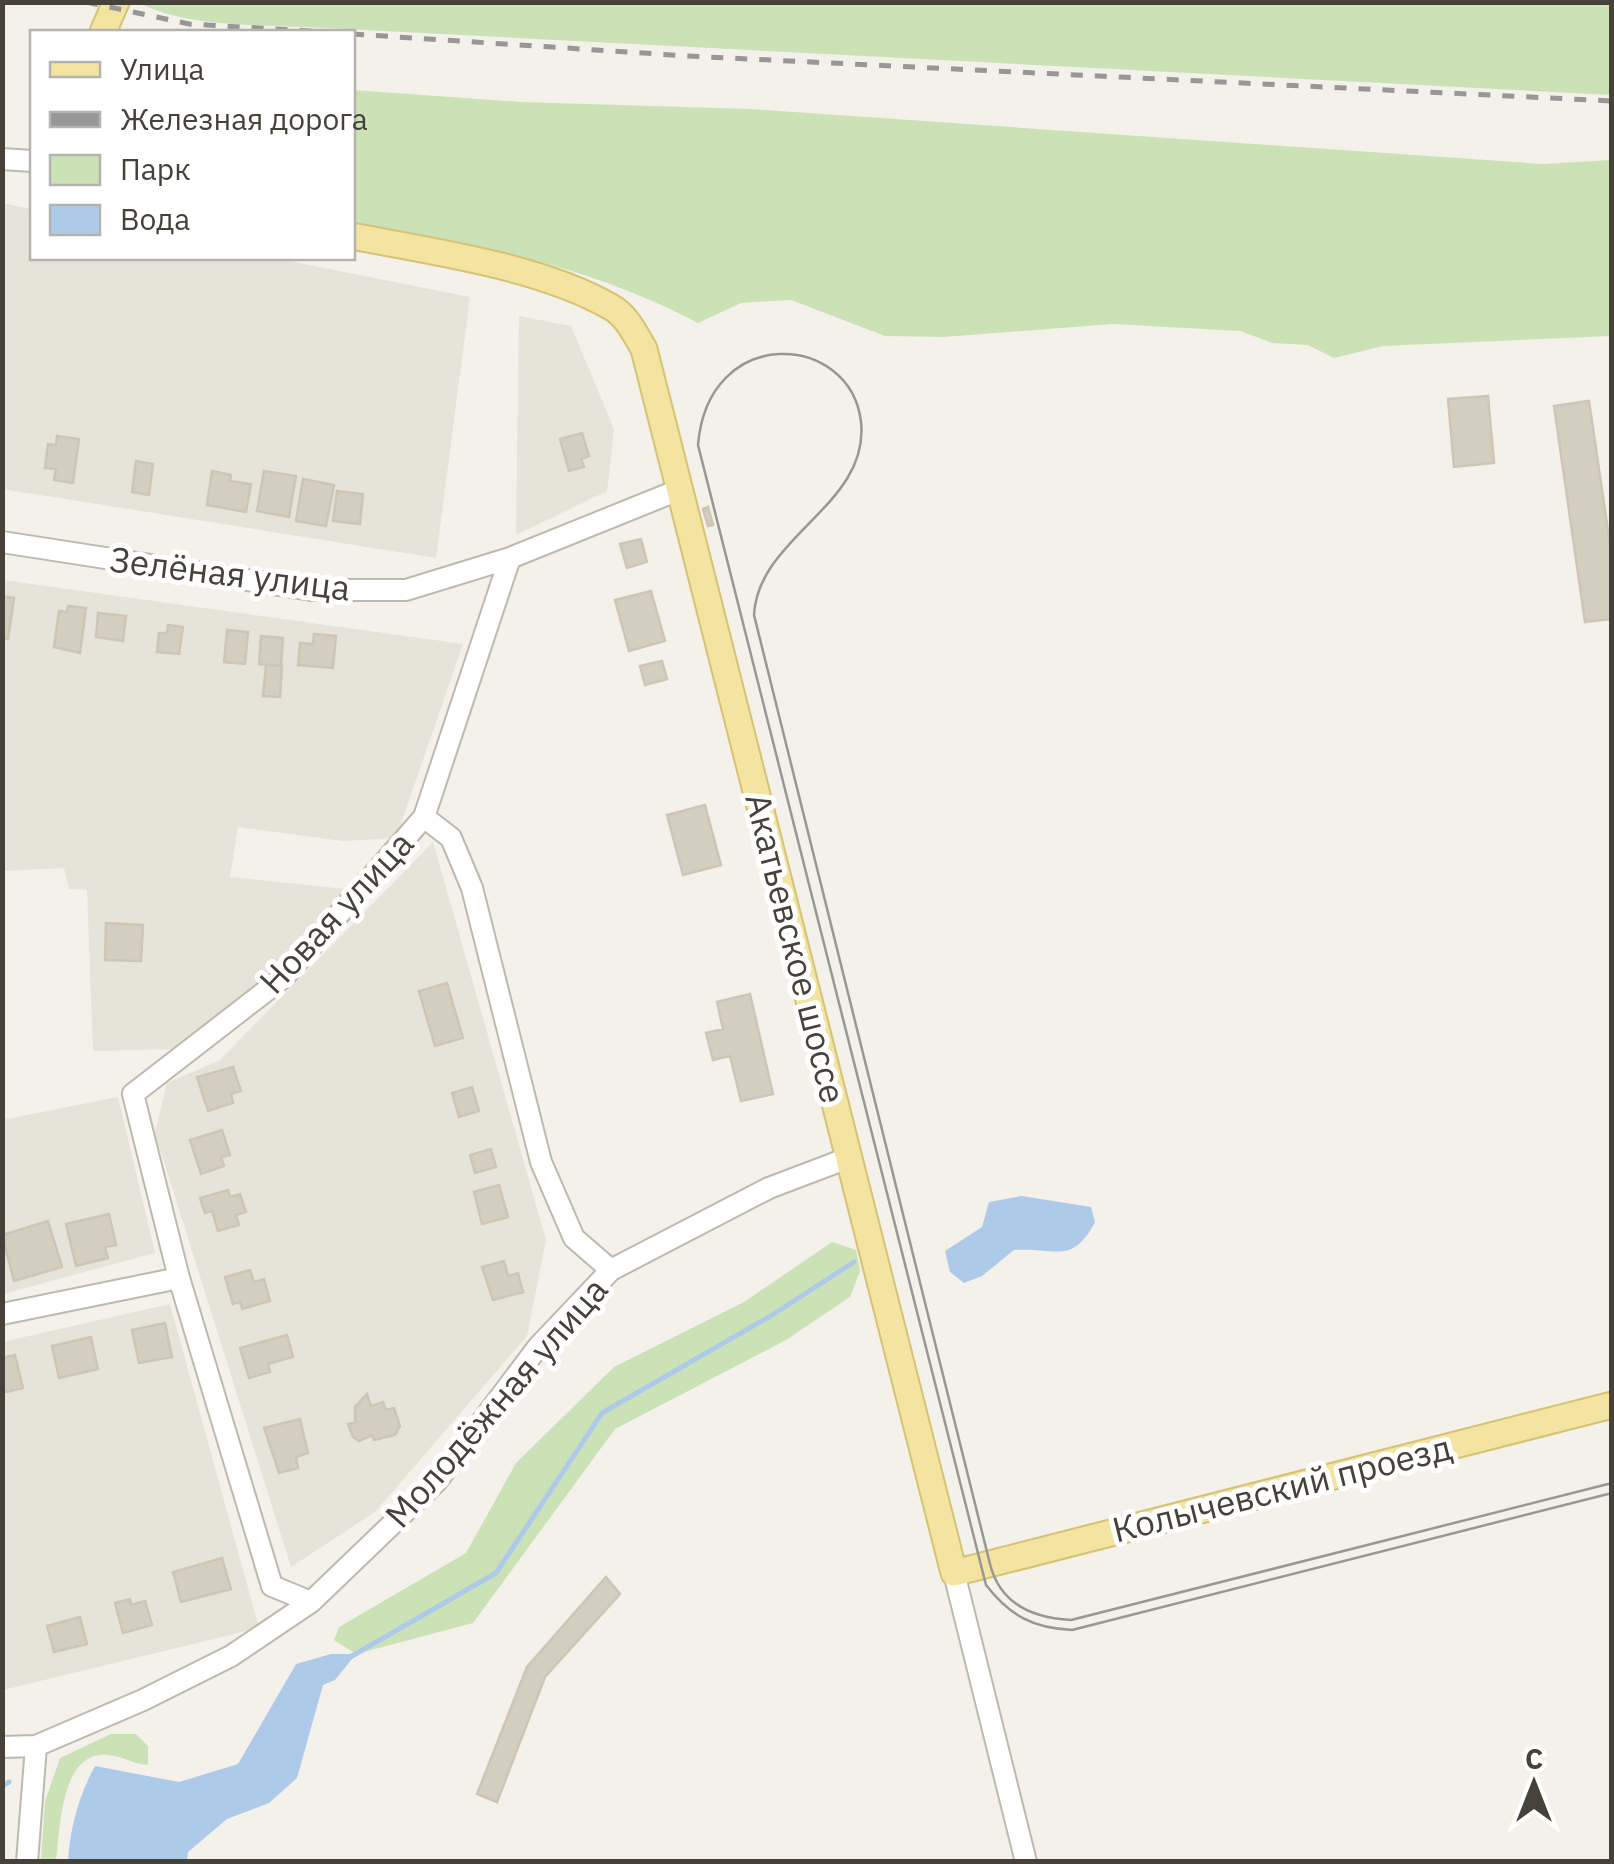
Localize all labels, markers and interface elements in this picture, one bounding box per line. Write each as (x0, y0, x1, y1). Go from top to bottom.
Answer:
legend (30, 30, 355, 260)
text: Улица (120, 49, 205, 88)
text: Железная дорога (120, 99, 368, 138)
text: Парк (120, 149, 191, 188)
text: Вода (120, 199, 190, 238)
street label: Зелёная улица (107, 535, 353, 611)
street label: Акатьевское шоссе (735, 788, 857, 1108)
street label: Новая улица (249, 821, 423, 1003)
street label: Молодёжная улица (375, 1267, 617, 1537)
street label: Колычевский проезд (1107, 1424, 1457, 1552)
north arrow (1484, 1734, 1584, 1834)
text: С (1525, 1740, 1543, 1777)

